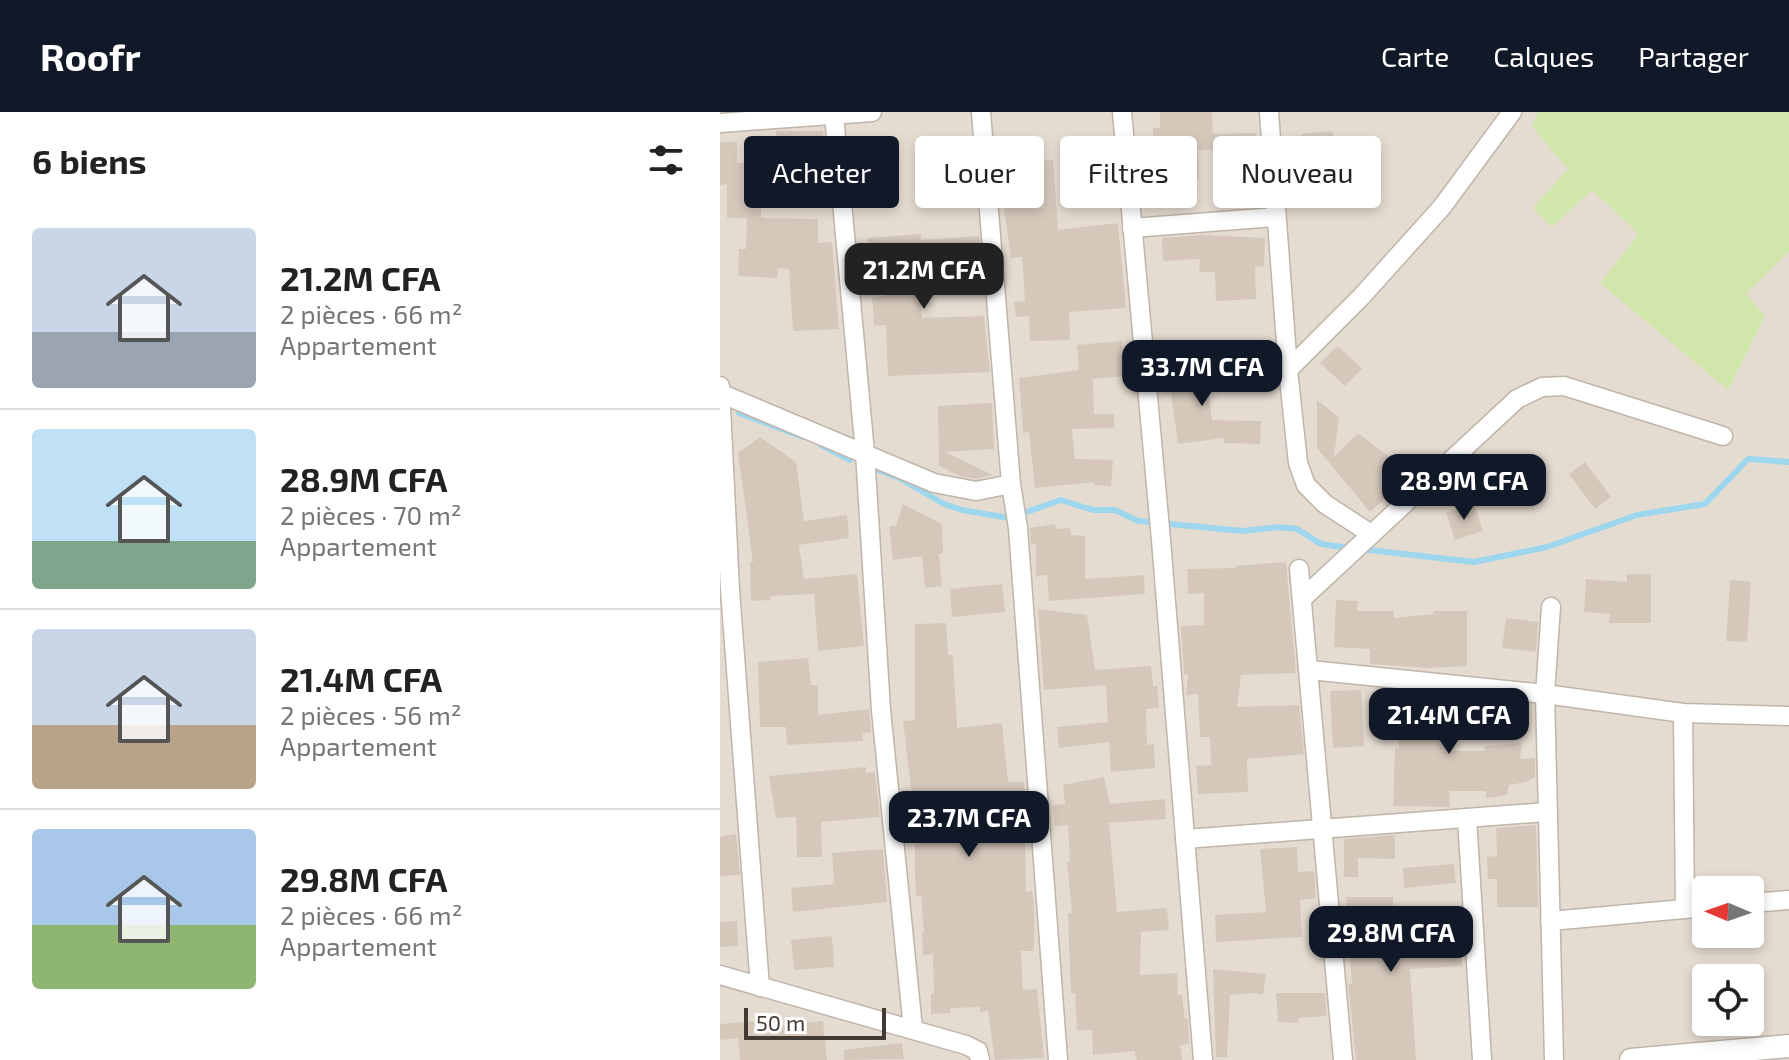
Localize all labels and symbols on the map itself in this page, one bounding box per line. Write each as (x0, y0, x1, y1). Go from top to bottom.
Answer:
pin: 21.2M CFA (832, 243, 1016, 311)
pin: 33.7M CFA (1110, 340, 1294, 408)
pin: 28.9M CFA (1372, 454, 1556, 522)
pin: 21.4M CFA (1357, 688, 1541, 756)
pin: 23.7M CFA (877, 791, 1061, 859)
north arrow (1692, 876, 1764, 948)
pin: 29.8M CFA (1299, 906, 1483, 974)
scale bar (744, 1004, 886, 1040)

